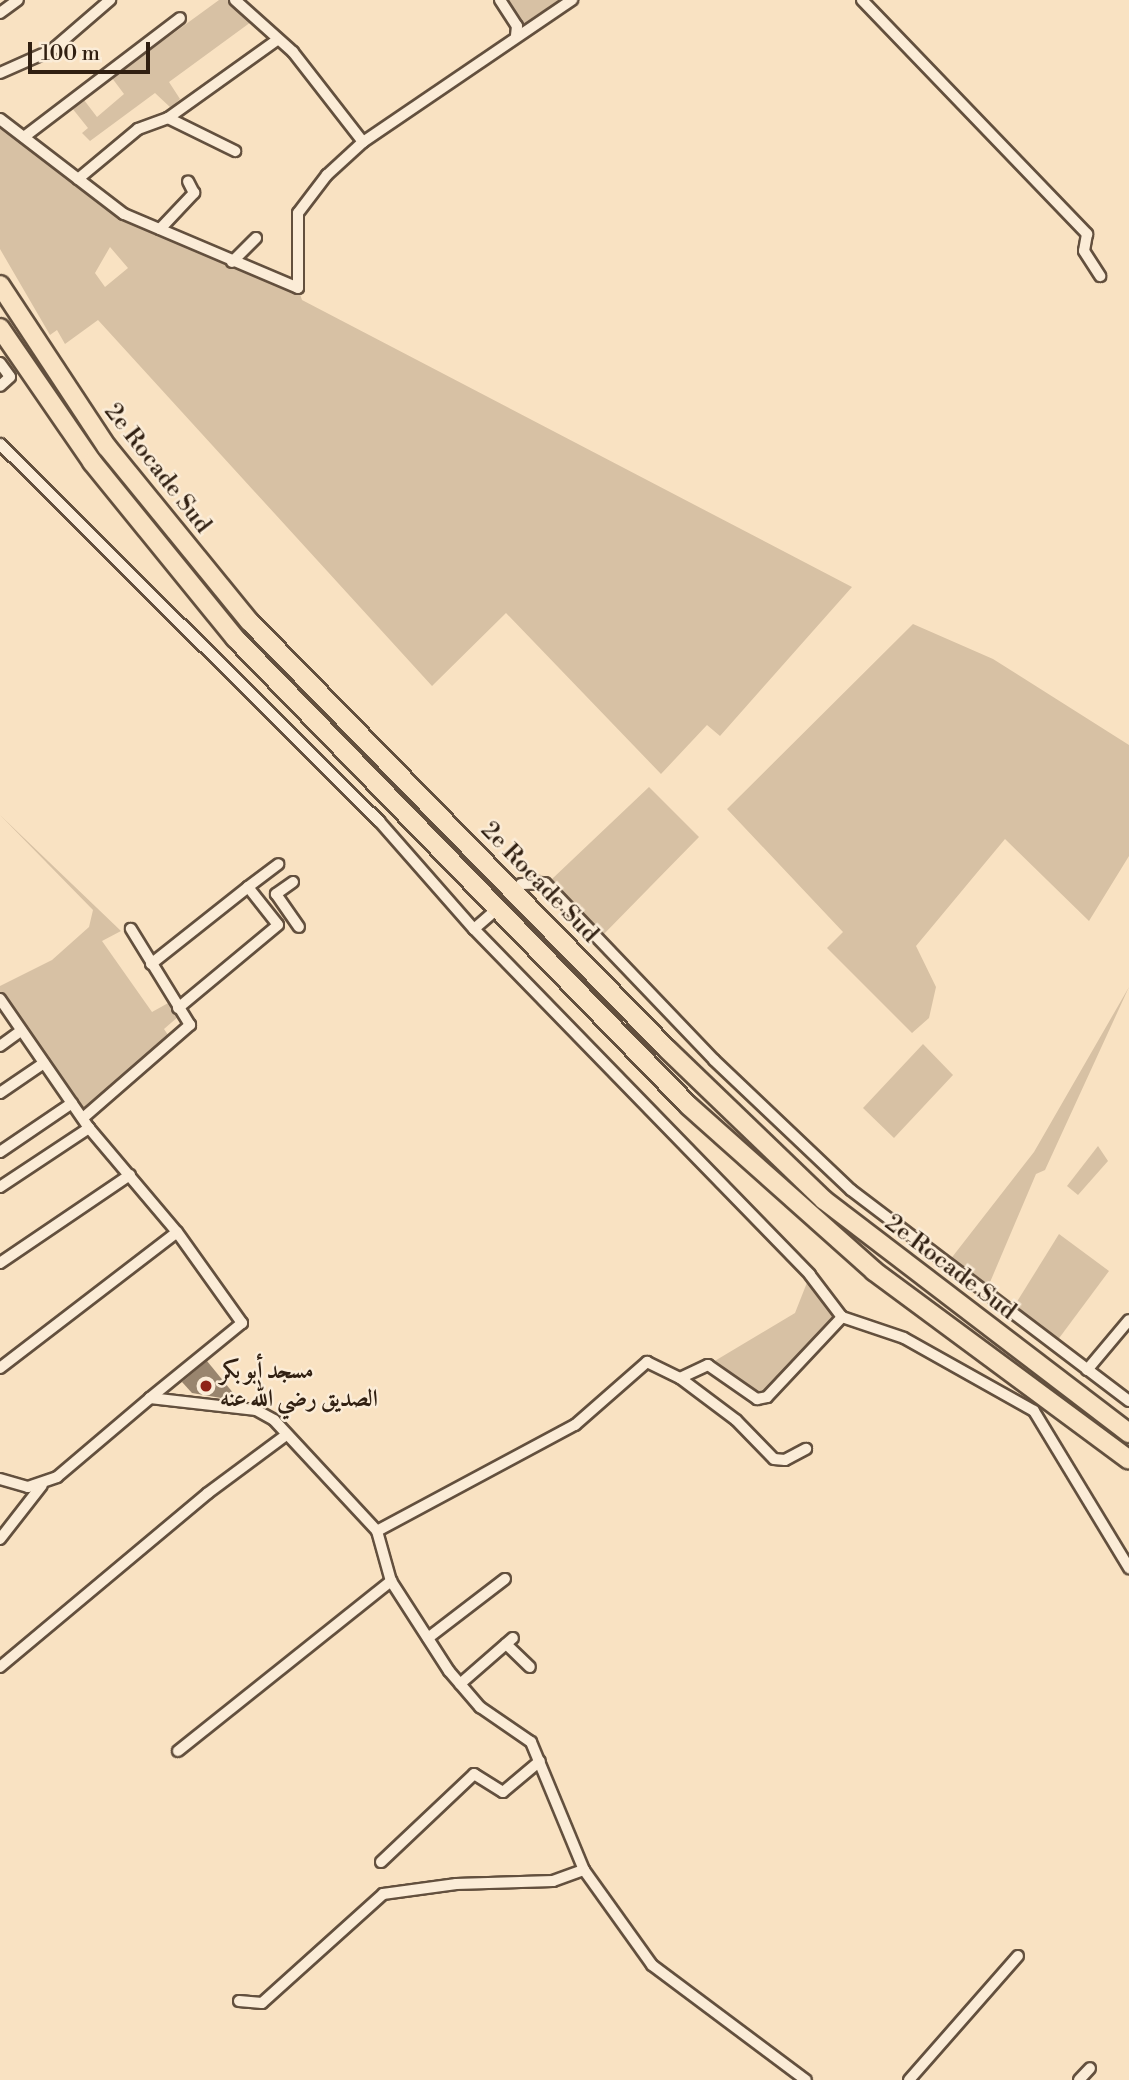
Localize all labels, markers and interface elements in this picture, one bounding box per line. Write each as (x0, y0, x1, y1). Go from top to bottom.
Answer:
scale bar (32, 28, 154, 72)
text: 100 m (41, 41, 100, 67)
street label: 2e Rocade Sud (97, 398, 217, 540)
street label: 2e Rocade Sud (474, 817, 604, 949)
street label: 2e Rocade Sud (879, 1209, 1021, 1327)
place label: مسجد أبو بكر الصديق رضي الله عنه (220, 1358, 378, 1414)
marker: مسجد أبو بكر الصديق رضي الله عنه (198, 1378, 214, 1394)

